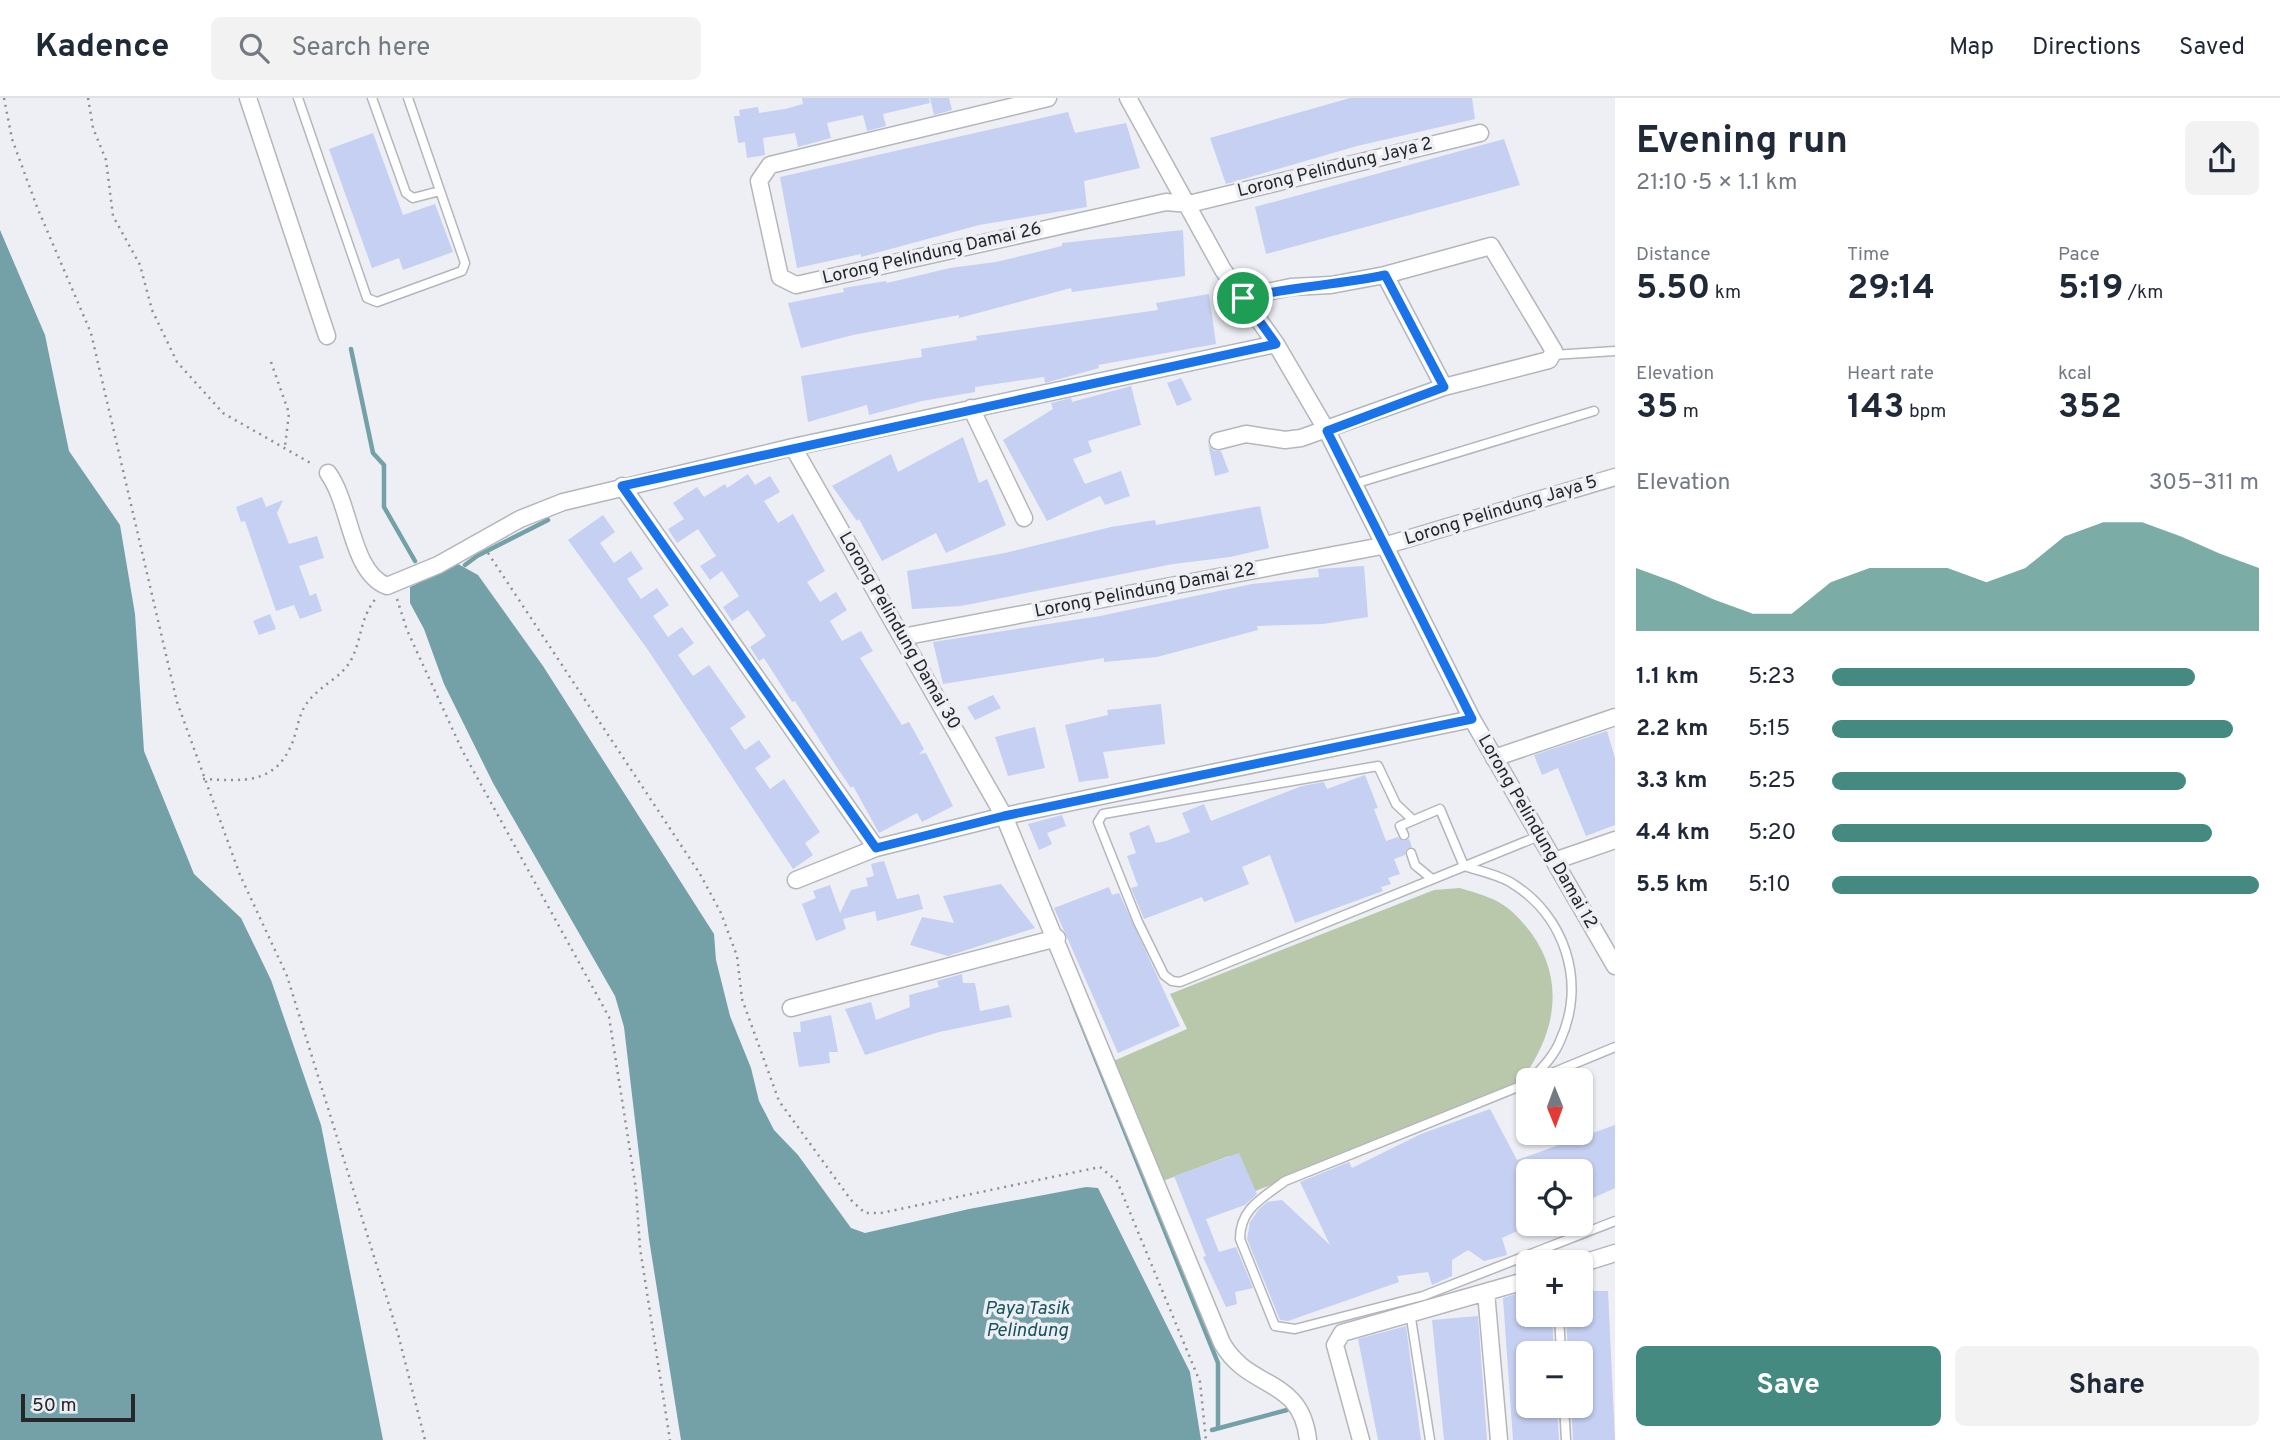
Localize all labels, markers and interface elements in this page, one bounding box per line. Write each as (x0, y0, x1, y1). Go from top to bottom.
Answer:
search box (211, 17, 701, 80)
text: Kadence (35, 27, 169, 69)
icon: search (235, 29, 273, 67)
text: Search here (291, 32, 430, 65)
text: Map (1949, 33, 1994, 63)
text: Directions (2032, 33, 2141, 63)
text: Saved (2179, 33, 2245, 63)
text: Evening run (1636, 118, 1848, 167)
button: share (2185, 121, 2259, 195)
street label: Lorong Pelindung Jaya 2 (1235, 133, 1435, 203)
text: 21:10 · 5 × 1.1 km (1636, 169, 1797, 198)
street label: Lorong Pelindung Damai 26 (820, 218, 1044, 290)
text: Distance (1636, 243, 1711, 267)
text: Time (1847, 243, 1890, 267)
text: Pace (2058, 243, 2100, 267)
text: 5.50 (1636, 267, 1710, 311)
text: 29:14 (1847, 267, 1935, 311)
text: 5:19 (2058, 267, 2123, 311)
pin (1213, 268, 1273, 328)
icon: arrive (1224, 279, 1262, 317)
text: km (1710, 281, 1741, 305)
text: /km (2123, 281, 2163, 305)
text: Elevation (1636, 362, 1714, 386)
text: Heart rate (1847, 362, 1934, 386)
text: kcal (2058, 362, 2092, 386)
text: 35 (1636, 386, 1678, 430)
text: 143 (1847, 386, 1905, 430)
text: 352 (2058, 386, 2122, 430)
text: m (1678, 400, 1699, 424)
text: bpm (1905, 400, 1946, 424)
text: Elevation (1636, 469, 1731, 498)
text: 305–311 m (2149, 469, 2259, 498)
street label: Lorong Pelindung Jaya 5 (1402, 471, 1600, 551)
street label: Lorong Pelindung Damai 30 (833, 528, 965, 734)
street label: Lorong Pelindung Damai 22 (1033, 558, 1257, 624)
text: 1.1 km (1636, 663, 1699, 692)
text: 5:23 (1748, 663, 1795, 692)
text: 2.2 km (1636, 715, 1709, 744)
text: 5:15 (1748, 715, 1790, 744)
street label: Lorong Pelindung Damai 12 (1472, 731, 1602, 933)
text: 3.3 km (1636, 767, 1707, 796)
text: 5:25 (1748, 767, 1796, 796)
text: 4.4 km (1636, 819, 1710, 848)
text: 5:20 (1748, 819, 1796, 848)
text: 5.5 km (1636, 871, 1709, 900)
text: 5:10 (1748, 871, 1791, 900)
north arrow (1516, 1068, 1592, 1144)
map controls (1516, 1068, 1593, 1418)
button: locate (1516, 1159, 1593, 1236)
button: + (1516, 1250, 1593, 1327)
water label: Paya Tasik Pelindung (984, 1297, 1070, 1343)
button: − (1516, 1341, 1593, 1418)
button: Save (1636, 1346, 1941, 1426)
button: Share (1955, 1346, 2259, 1426)
scale bar (21, 1391, 135, 1423)
text: 50 m (32, 1394, 77, 1418)

